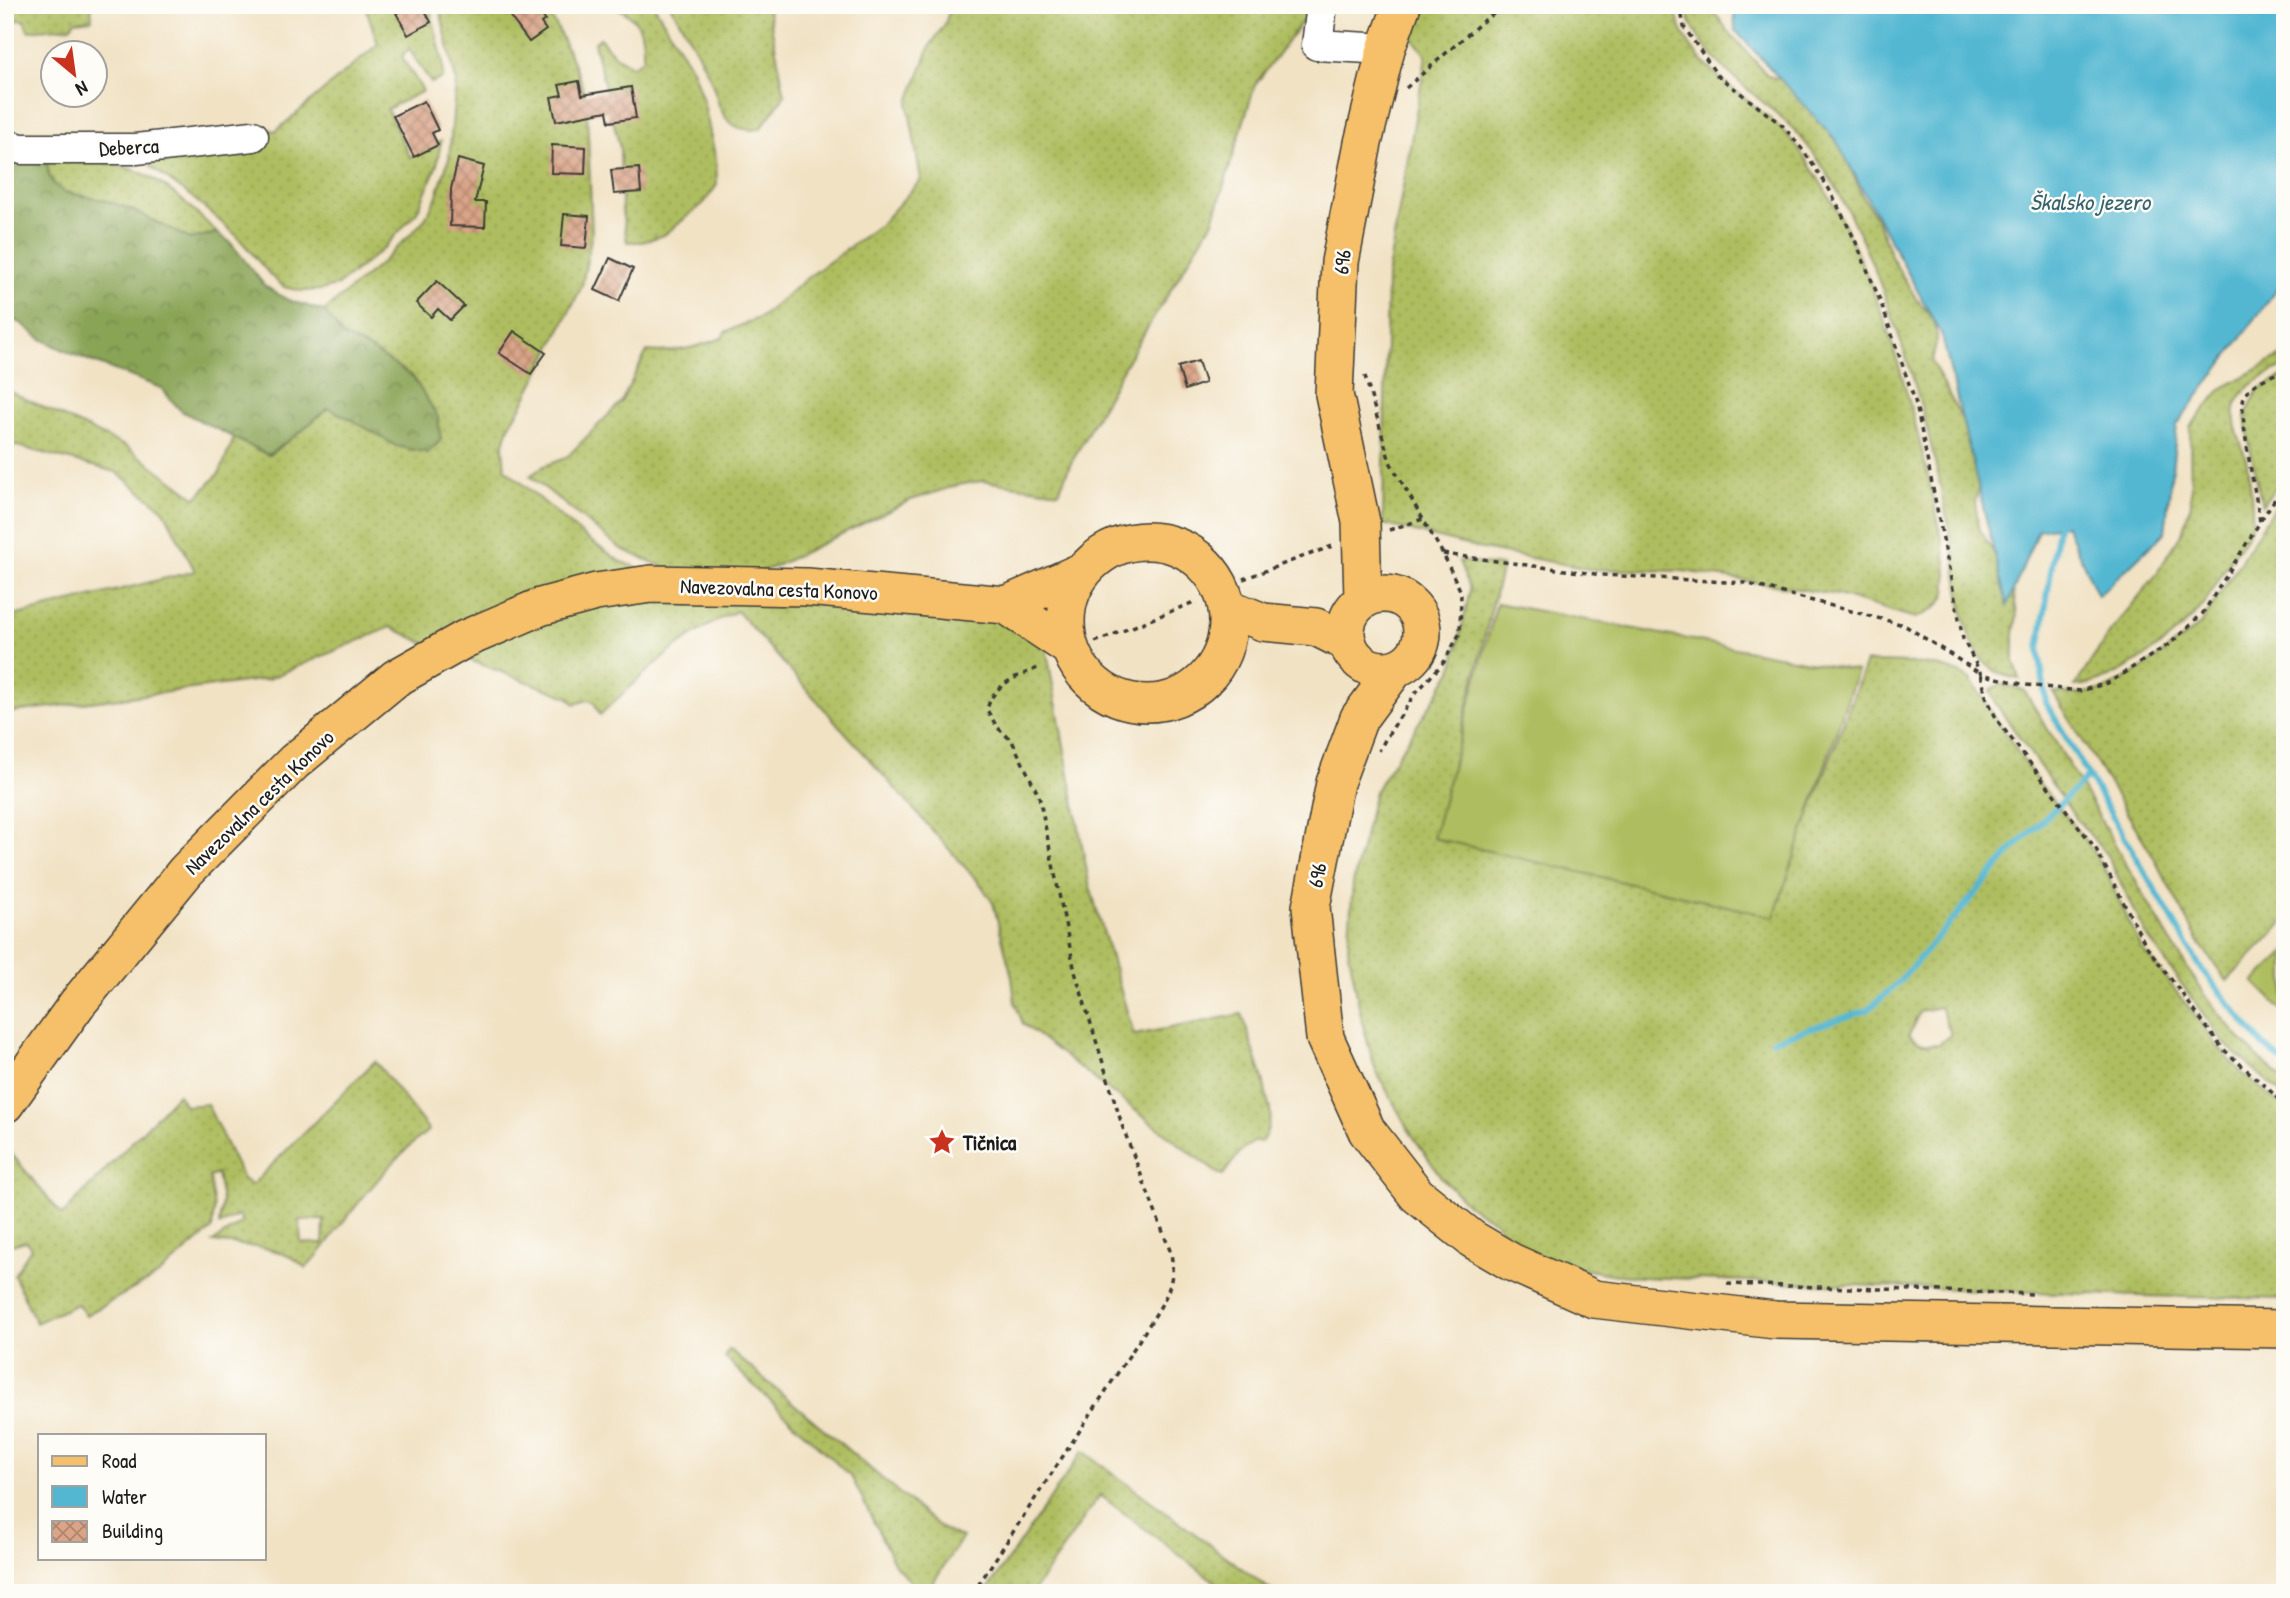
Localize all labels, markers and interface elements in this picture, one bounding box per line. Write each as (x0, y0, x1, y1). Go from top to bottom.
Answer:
north arrow (38, 38, 108, 108)
text: N (72, 75, 93, 103)
street label: Deberca (98, 131, 160, 163)
water label: Škalsko jezero (2030, 186, 2152, 217)
street label: 696 (1326, 248, 1358, 276)
street label: Navezovalna cesta Konovo (680, 571, 878, 607)
street label: Navezovalna cesta Konovo (178, 723, 340, 881)
street label: 696 (1300, 860, 1334, 890)
place icon: Tičnica (927, 1127, 957, 1157)
place label: Tičnica (962, 1128, 1017, 1157)
legend (38, 1434, 266, 1560)
text: Road (102, 1446, 136, 1475)
text: Water (102, 1482, 147, 1511)
text: Building (102, 1516, 163, 1545)

